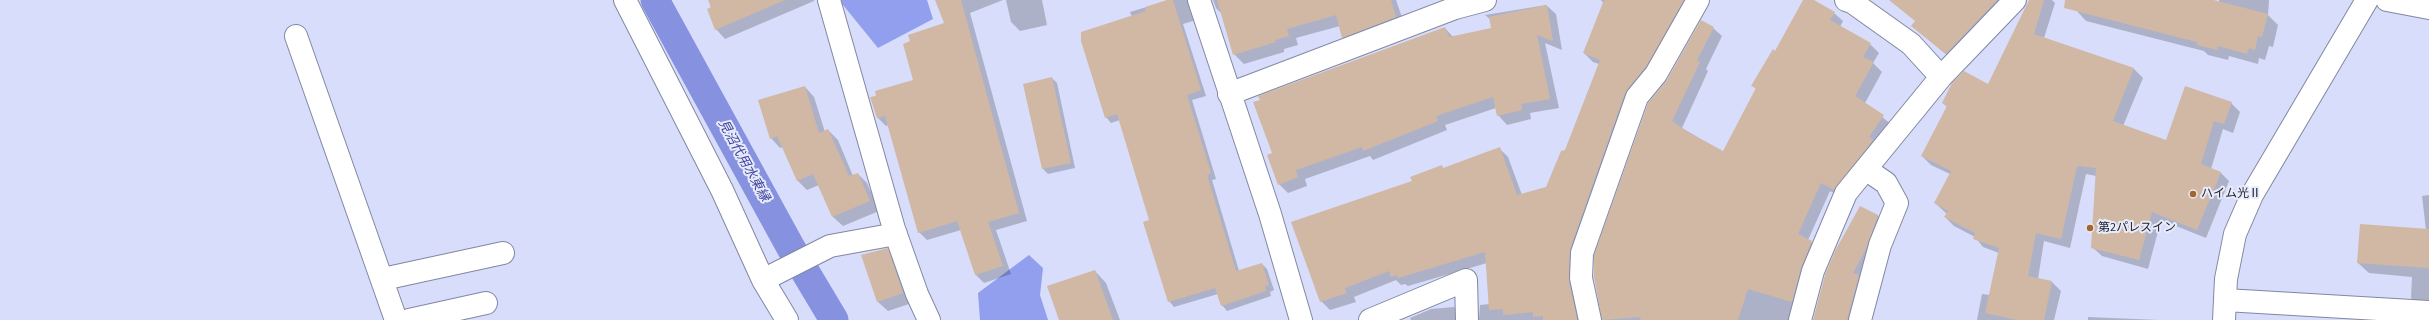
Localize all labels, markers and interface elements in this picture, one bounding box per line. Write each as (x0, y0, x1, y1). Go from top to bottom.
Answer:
water label: 見沼代用水東縁 (714, 117, 772, 205)
place label: ハイム光Ⅱ (2201, 187, 2261, 201)
marker: ハイム光Ⅱ (2188, 189, 2198, 199)
place label: 第2パレスイン (2098, 221, 2176, 235)
marker: 第2パレスイン (2085, 223, 2095, 233)

